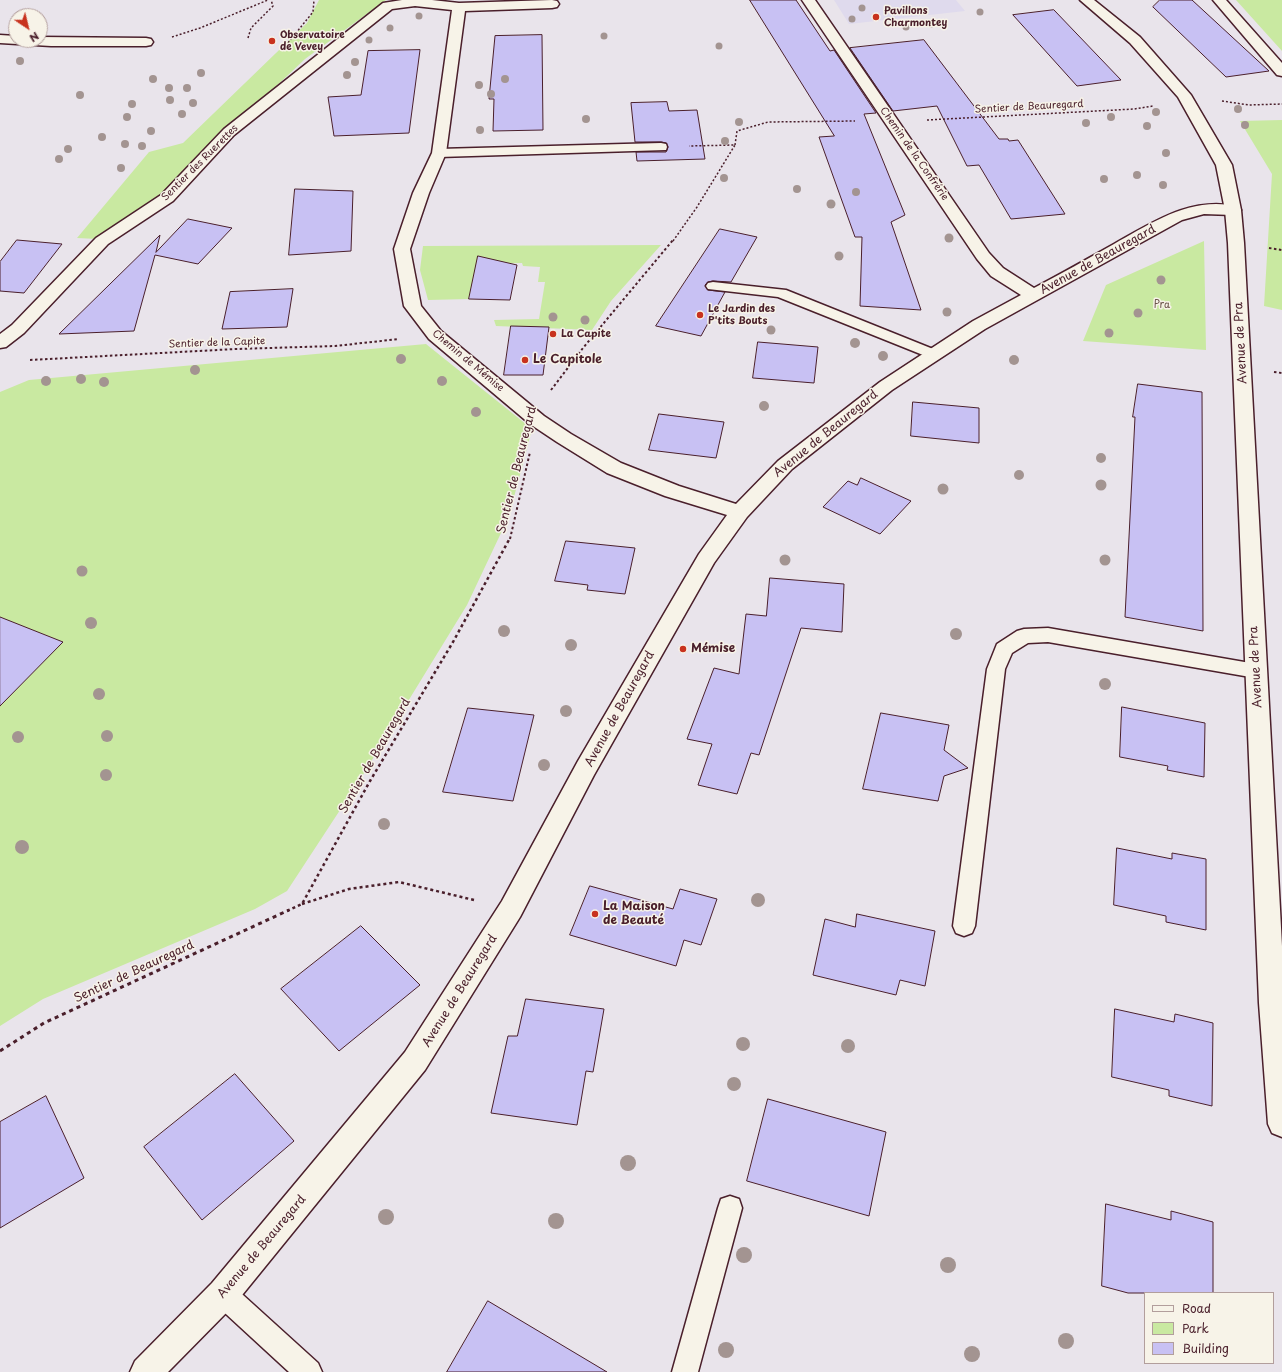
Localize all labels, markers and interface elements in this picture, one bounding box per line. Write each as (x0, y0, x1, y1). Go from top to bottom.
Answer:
place label: Pavillons Charmontey (884, 5, 947, 28)
north arrow (8, 8, 48, 48)
marker: Pavillons Charmontey (871, 12, 881, 22)
text: N (26, 28, 43, 47)
place label: Observatoire de Vevey (280, 29, 345, 52)
marker: Observatoire de Vevey (267, 36, 277, 46)
street label: Sentier de Beauregard (974, 98, 1084, 116)
street label: Chemin de la Confrérie (877, 105, 951, 203)
street label: Sentier des Ruerettes (159, 122, 241, 204)
street label: Avenue de Beauregard (1038, 222, 1158, 298)
park label: Pra (1154, 299, 1170, 311)
street label: Avenue de Pra (1232, 302, 1250, 384)
place label: Le Jardin des P'tits Bouts (708, 303, 775, 326)
marker: Le Jardin des P'tits Bouts (695, 310, 705, 320)
street label: Chemin de Mémise (430, 328, 506, 394)
place label: La Capite (561, 328, 611, 340)
marker: La Capite (548, 329, 558, 339)
street label: Sentier de la Capite (169, 335, 265, 351)
place label: Le Capitole (533, 353, 602, 367)
marker: Le Capitole (520, 355, 530, 365)
street label: Avenue de Beauregard (771, 388, 881, 480)
street label: Sentier de Beauregard (494, 405, 540, 535)
street label: Avenue de Pra (1247, 626, 1265, 708)
place label: Mémise (691, 642, 735, 656)
marker: Mémise (678, 644, 688, 654)
street label: Avenue de Beauregard (582, 649, 658, 769)
street label: Sentier de Beauregard (336, 696, 414, 816)
place label: La Maison de Beauté (603, 900, 665, 928)
marker: La Maison de Beauté (590, 909, 600, 919)
street label: Avenue de Beauregard (419, 932, 501, 1050)
street label: Sentier de Beauregard (72, 938, 196, 1006)
street label: Avenue de Beauregard (215, 1193, 309, 1301)
legend (1144, 1292, 1274, 1364)
text: Road (1182, 1299, 1211, 1317)
text: Park (1182, 1319, 1209, 1337)
text: Building (1182, 1339, 1229, 1357)

